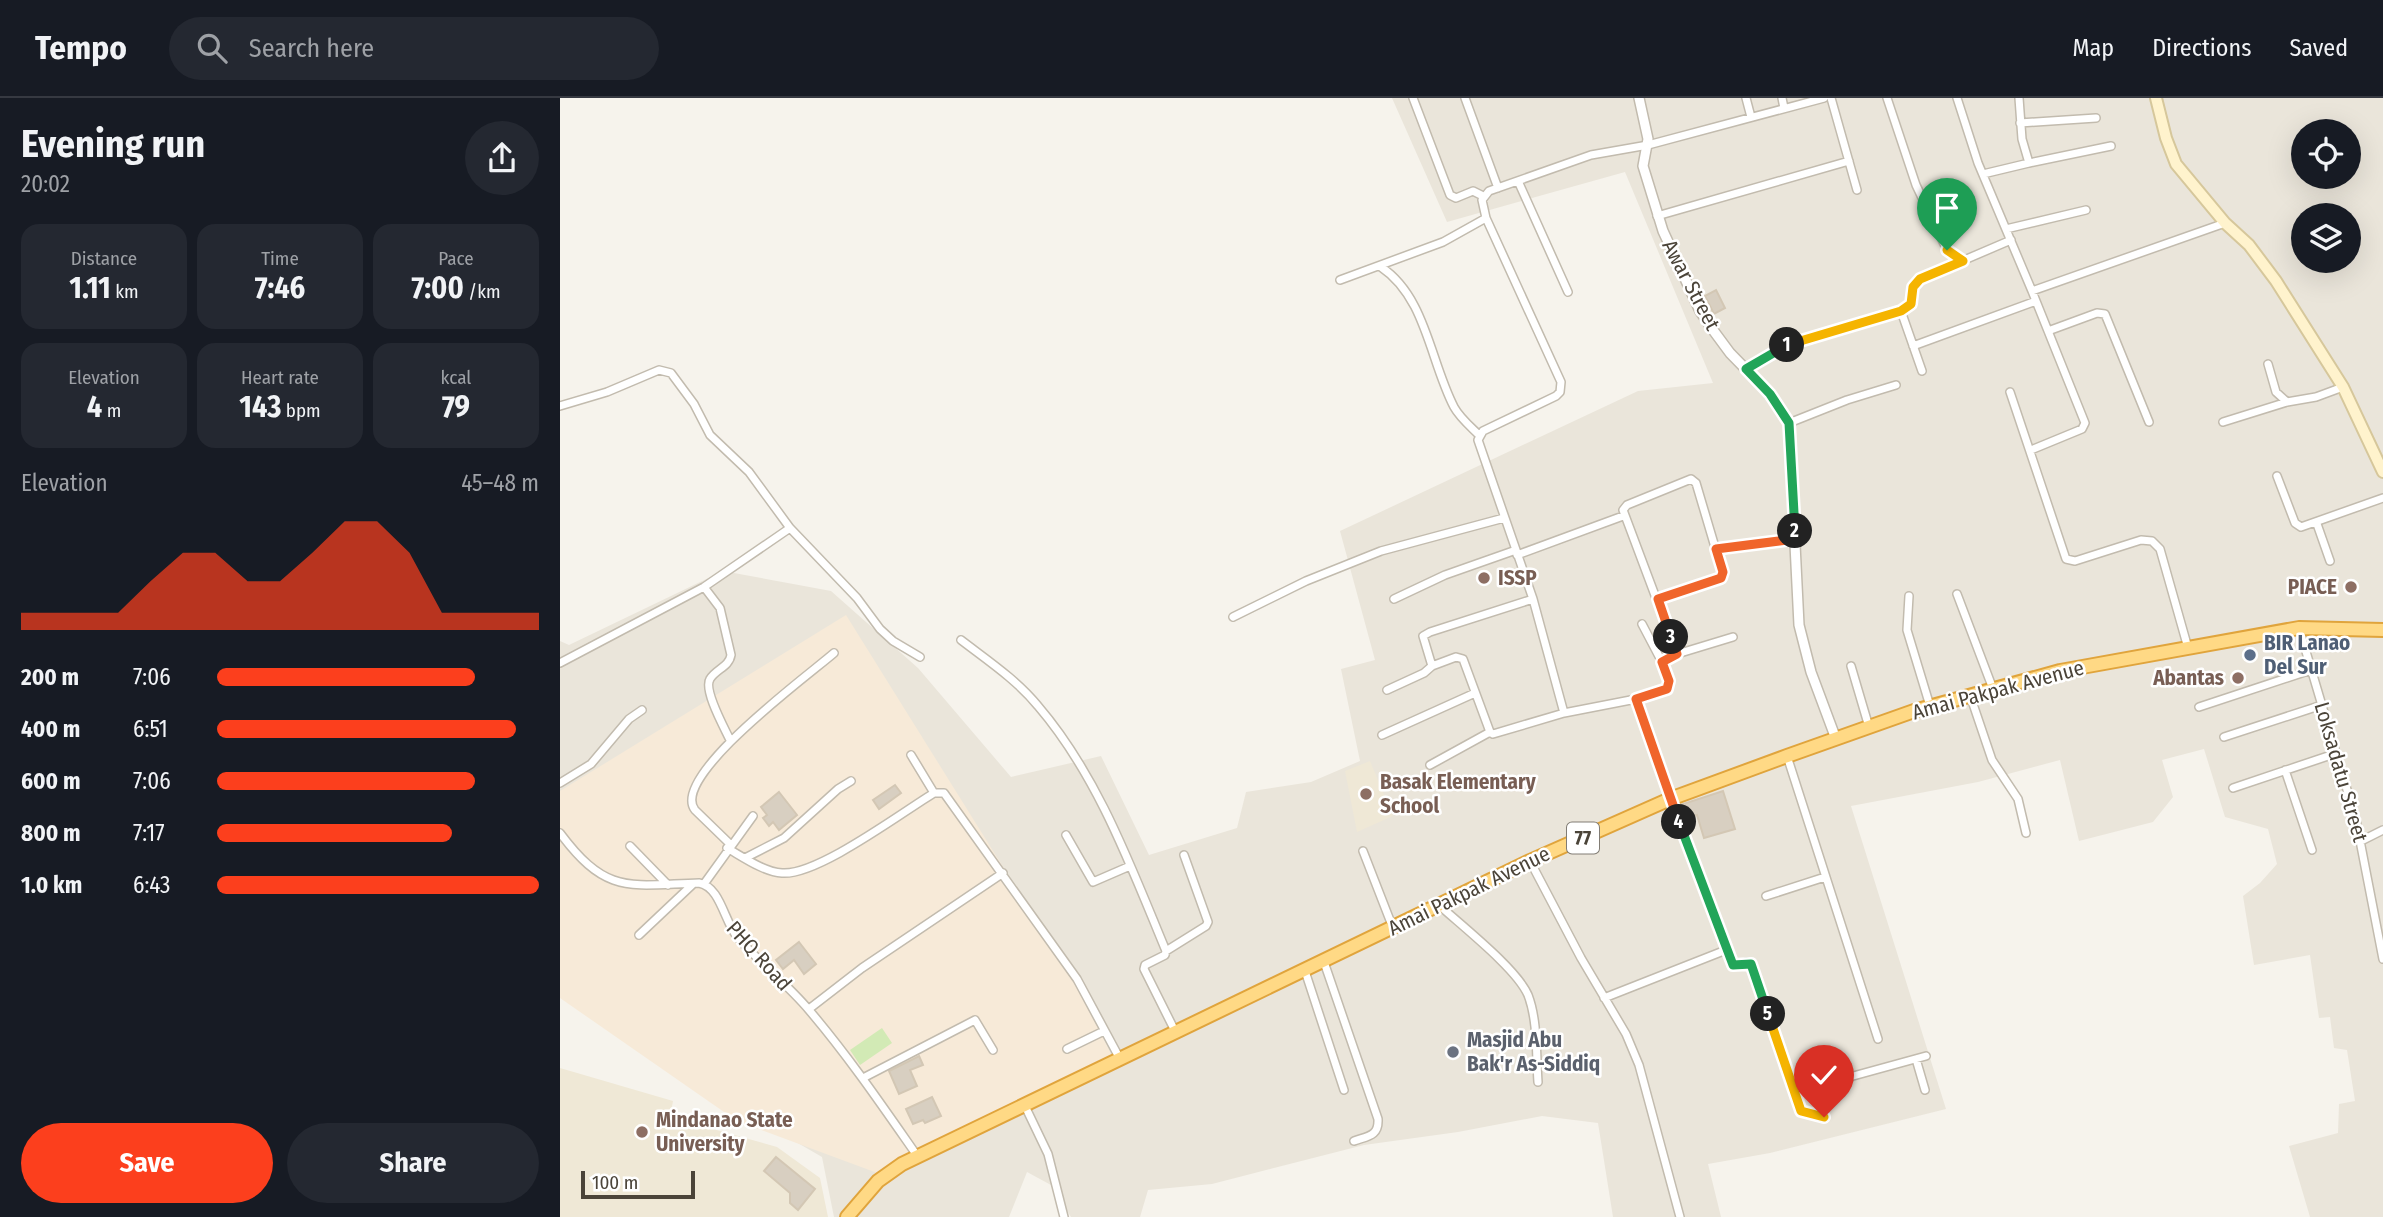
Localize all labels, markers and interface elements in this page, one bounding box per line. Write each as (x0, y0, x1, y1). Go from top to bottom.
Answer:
search box (169, 17, 659, 80)
text: Tempo (35, 28, 127, 68)
icon: search (193, 29, 231, 67)
text: Search here (249, 33, 374, 64)
text: Map (2073, 34, 2114, 62)
text: Directions (2152, 34, 2251, 62)
text: Saved (2289, 34, 2348, 62)
map controls (2291, 119, 2361, 273)
button: locate (2291, 119, 2361, 189)
text: Evening run (21, 121, 205, 167)
button: share (465, 121, 539, 195)
text: 20:02 (21, 170, 70, 198)
pin (1917, 178, 1977, 250)
icon: arrive (1928, 189, 1966, 227)
button: layers (2291, 203, 2361, 273)
street label: Awar Street (1656, 235, 1726, 335)
text: Distance (71, 247, 137, 270)
text: Time (261, 247, 299, 270)
text: Pace (438, 247, 474, 270)
text: 1.11 (69, 270, 111, 306)
text: 7:46 (255, 270, 305, 306)
text: 7:00 (411, 270, 464, 306)
text: km (111, 280, 139, 303)
text: /km (464, 280, 501, 303)
pin: 1 (1770, 328, 1804, 362)
text: 1 (1782, 333, 1791, 356)
text: Elevation (68, 366, 140, 389)
text: Heart rate (241, 366, 319, 389)
text: kcal (441, 366, 471, 389)
text: 4 (87, 389, 102, 425)
text: 143 (239, 389, 281, 425)
text: 79 (442, 389, 470, 425)
text: m (102, 399, 121, 422)
text: bpm (281, 399, 321, 422)
text: Elevation (21, 469, 108, 497)
text: 45–48 m (461, 469, 539, 497)
pin: 2 (1778, 514, 1812, 548)
text: 2 (1790, 519, 1799, 542)
place label: ISSP (1498, 565, 1537, 591)
marker: ISSP (1476, 570, 1492, 586)
place label: PIACE (2288, 574, 2337, 600)
marker: PIACE (2343, 579, 2359, 595)
pin: 3 (1654, 620, 1688, 654)
text: 3 (1666, 625, 1675, 648)
place label: BIR Lanao Del Sur (2264, 630, 2350, 680)
marker: BIR Lanao Del Sur (2242, 647, 2258, 663)
street label: Amai Pakpak Avenue (1909, 655, 2087, 725)
text: 200 m (21, 663, 79, 691)
text: 7:06 (133, 663, 171, 691)
place label: Abantas (2152, 665, 2224, 691)
marker: Abantas (2230, 670, 2246, 686)
street label: Loksadatu Street (2309, 699, 2373, 845)
text: 400 m (21, 715, 80, 743)
text: 6:51 (133, 715, 168, 743)
text: 600 m (21, 767, 80, 795)
text: 7:06 (133, 767, 171, 795)
place label: Basak Elementary School (1380, 769, 1537, 819)
marker: Basak Elementary School (1358, 786, 1374, 802)
pin: 4 (1662, 804, 1696, 840)
text: 4 (1674, 810, 1683, 833)
text: 800 m (21, 819, 81, 847)
text: 7:17 (133, 819, 165, 847)
road number: 77 (1567, 822, 1599, 853)
street label: Amai Pakpak Avenue (1384, 841, 1554, 941)
text: 1.0 km (21, 871, 82, 899)
text: 6:43 (133, 871, 170, 899)
street label: PHQ Road (721, 916, 797, 996)
pin: 5 (1750, 996, 1786, 1032)
text: 5 (1763, 1002, 1772, 1025)
place label: Masjid Abu Bak'r As-Siddiq (1467, 1027, 1600, 1077)
marker: Masjid Abu Bak'r As-Siddiq (1445, 1044, 1461, 1060)
pin (1794, 1045, 1854, 1117)
icon: check (1805, 1056, 1843, 1094)
place label: Mindanao State University (656, 1107, 793, 1157)
button: Save (21, 1123, 273, 1203)
button: Share (287, 1123, 539, 1203)
marker: Mindanao State University (634, 1124, 650, 1140)
scale bar (581, 1168, 695, 1200)
text: 100 m (592, 1171, 638, 1194)

